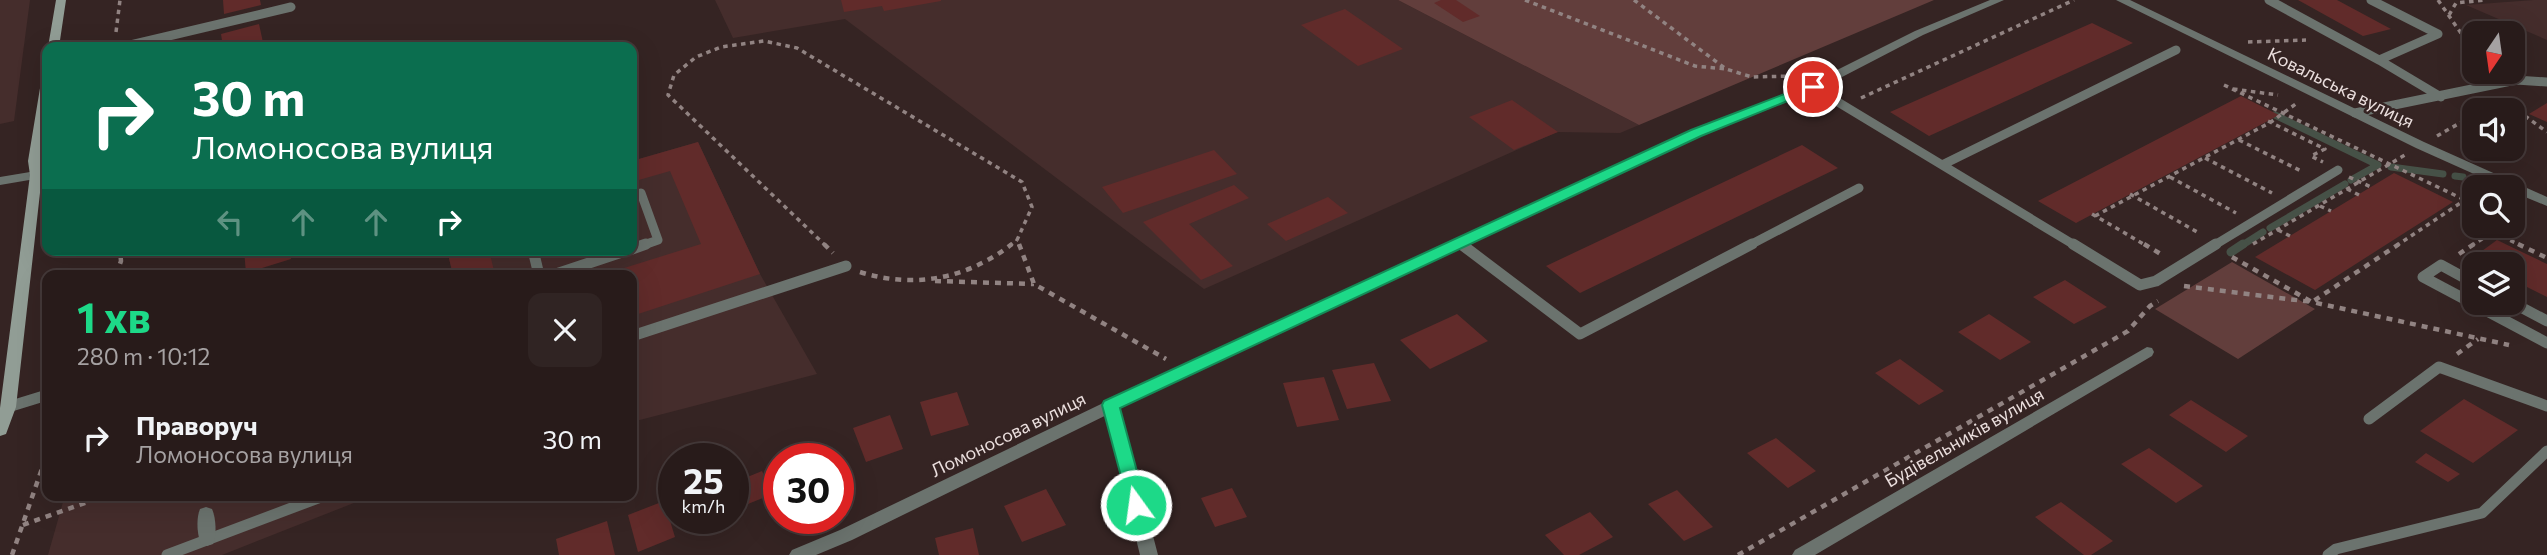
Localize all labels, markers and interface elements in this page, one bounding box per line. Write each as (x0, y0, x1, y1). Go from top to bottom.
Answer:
north arrow (2462, 21, 2525, 84)
map controls (2462, 21, 2525, 315)
street label: Ковальська вулиця (2264, 42, 2418, 132)
pin (1783, 57, 1843, 117)
text: 30 m (192, 66, 305, 126)
icon: arrive (1794, 68, 1832, 106)
icon: right (77, 70, 168, 161)
button: sound (2462, 98, 2525, 161)
text: Ломоносова вулиця (192, 126, 494, 166)
button: search (2462, 175, 2525, 238)
icon: left (211, 203, 249, 241)
icon: ahead (284, 203, 322, 241)
icon: ahead (357, 203, 395, 241)
icon: right (430, 203, 468, 241)
button: layers (2462, 252, 2525, 315)
text: 1 хв (77, 290, 151, 342)
button: close (528, 293, 602, 367)
text: 280 m · 10:12 (77, 342, 210, 370)
street label: Будівельників вулиця (1880, 382, 2048, 492)
street label: Ломоносова вулиця (927, 387, 1089, 481)
text: Праворуч (136, 409, 258, 440)
icon: right (77, 419, 115, 457)
text: 30 m (543, 423, 602, 454)
text: Ломоносова вулиця (136, 440, 353, 468)
speed limit sign: 30 (763, 443, 854, 534)
text: 25 (683, 458, 724, 501)
position arrow (1099, 468, 1173, 542)
text: km/h (682, 495, 725, 517)

